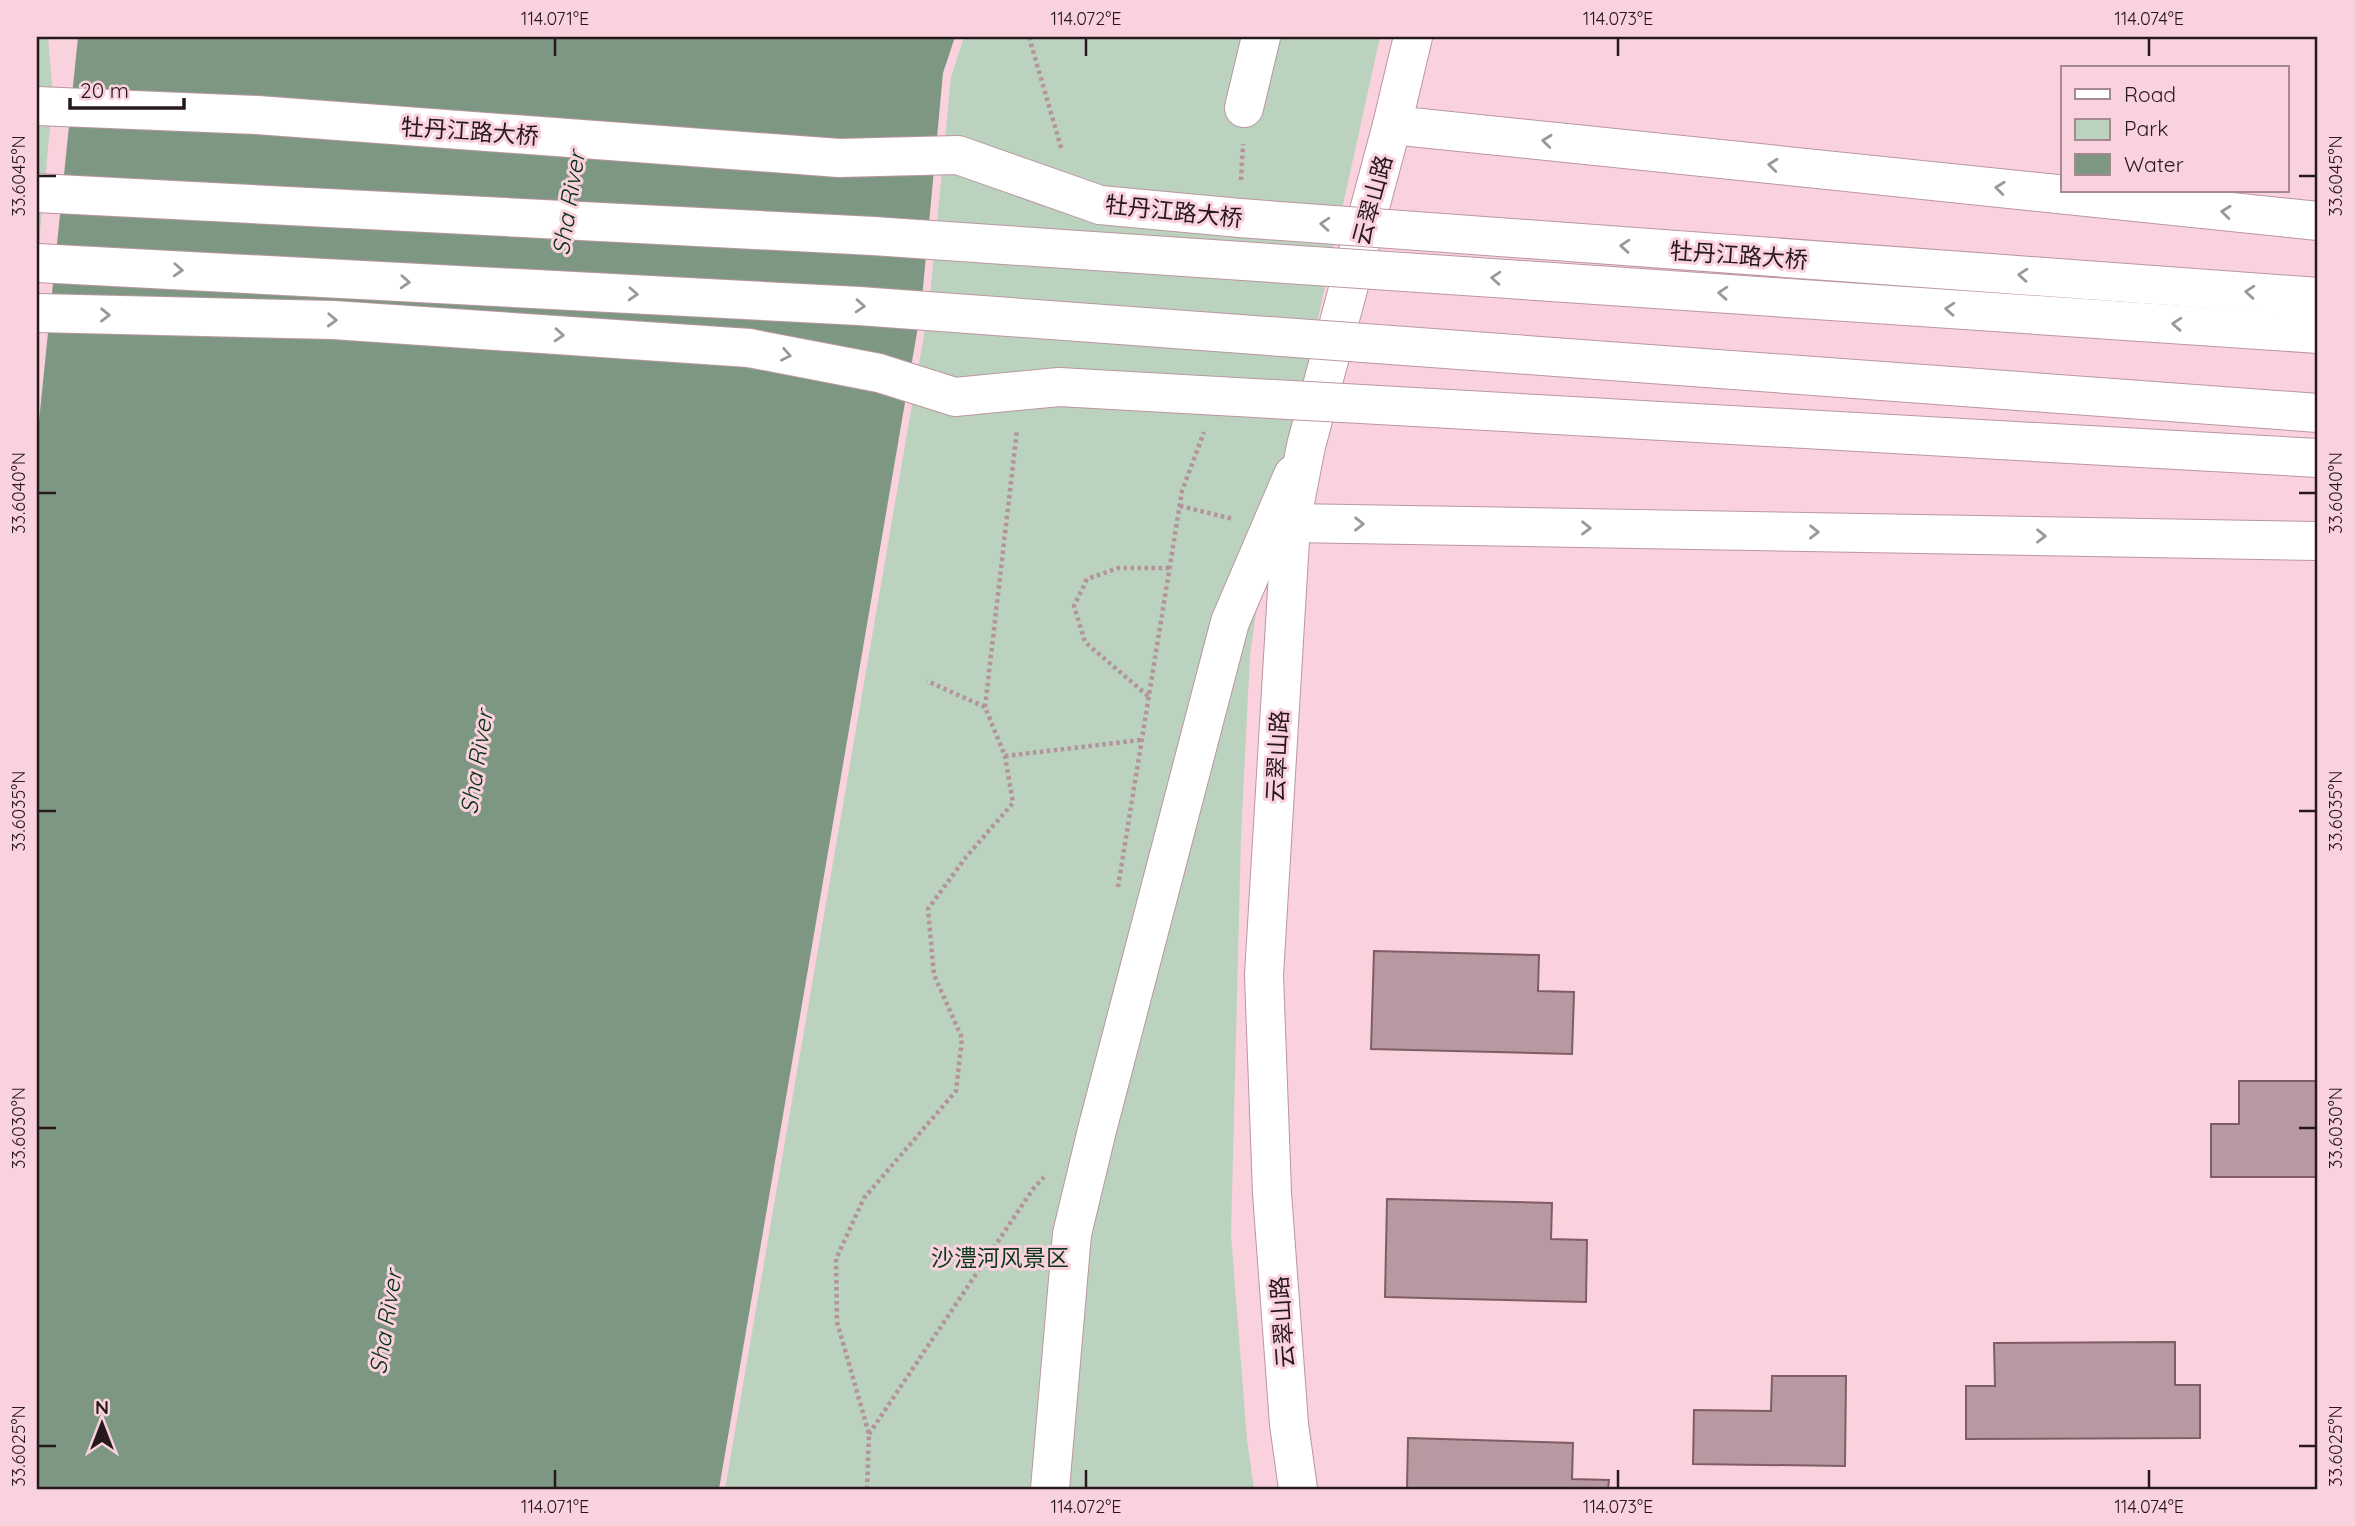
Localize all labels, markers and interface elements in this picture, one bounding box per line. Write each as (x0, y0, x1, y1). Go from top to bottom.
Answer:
text: 114.071°E (521, 7, 589, 30)
text: 114.072°E (1051, 7, 1121, 30)
text: 114.073°E (1583, 7, 1653, 30)
text: 114.074°E (2114, 7, 2184, 30)
scale bar (70, 66, 184, 110)
legend (2061, 66, 2288, 192)
text: 20 m (80, 77, 129, 103)
text: Road (2124, 81, 2176, 107)
street label: 牡丹江路大桥 (400, 112, 540, 150)
text: Park (2124, 115, 2168, 141)
one-way arrow (1541, 134, 1553, 149)
text: 33.6045°N (7, 135, 30, 217)
text: 33.6045°N (2324, 135, 2347, 217)
water label: Sha River (545, 146, 591, 257)
text: Water (2124, 151, 2184, 177)
street label: 云翠山路 (1346, 152, 1398, 248)
one-way arrow (1768, 158, 1779, 173)
one-way arrow (1994, 181, 2006, 196)
street label: 牡丹江路大桥 (1104, 189, 1244, 233)
one-way arrow (2220, 205, 2231, 220)
one-way arrow (1319, 217, 1330, 232)
street label: 牡丹江路大桥 (1669, 236, 1809, 274)
one-way arrow (1620, 239, 1631, 254)
one-way arrow (173, 262, 184, 277)
one-way arrow (2018, 268, 2029, 283)
one-way arrow (1490, 271, 1501, 286)
one-way arrow (400, 274, 411, 289)
one-way arrow (2244, 285, 2255, 300)
one-way arrow (627, 286, 638, 301)
one-way arrow (1717, 286, 1728, 301)
one-way arrow (855, 298, 866, 313)
one-way arrow (1944, 301, 1955, 316)
one-way arrow (100, 307, 111, 323)
one-way arrow (327, 313, 338, 328)
one-way arrow (2171, 317, 2182, 332)
one-way arrow (554, 328, 565, 343)
one-way arrow (780, 347, 792, 362)
text: 33.6040°N (7, 452, 30, 534)
text: 33.6040°N (2324, 452, 2347, 534)
one-way arrow (1354, 516, 1365, 532)
one-way arrow (1582, 520, 1592, 536)
one-way arrow (1809, 524, 1820, 540)
one-way arrow (2037, 528, 2047, 544)
water label: Sha River (453, 705, 499, 816)
street label: 云翠山路 (1260, 709, 1294, 803)
text: 33.6035°N (7, 771, 30, 851)
text: 33.6035°N (2324, 771, 2347, 851)
text: 33.6030°N (7, 1087, 30, 1169)
text: 33.6030°N (2324, 1087, 2347, 1169)
park label: 沙澧河风景区 (931, 1243, 1069, 1272)
water label: Sha River (362, 1265, 408, 1376)
street label: 云翠山路 (1264, 1275, 1300, 1369)
north arrow (66, 1390, 136, 1460)
text: N (95, 1395, 109, 1419)
text: 33.6025°N (7, 1405, 30, 1487)
text: 33.6025°N (2324, 1405, 2347, 1487)
text: 114.071°E (521, 1495, 589, 1518)
text: 114.072°E (1051, 1495, 1121, 1518)
text: 114.073°E (1583, 1495, 1653, 1518)
text: 114.074°E (2114, 1495, 2184, 1518)

